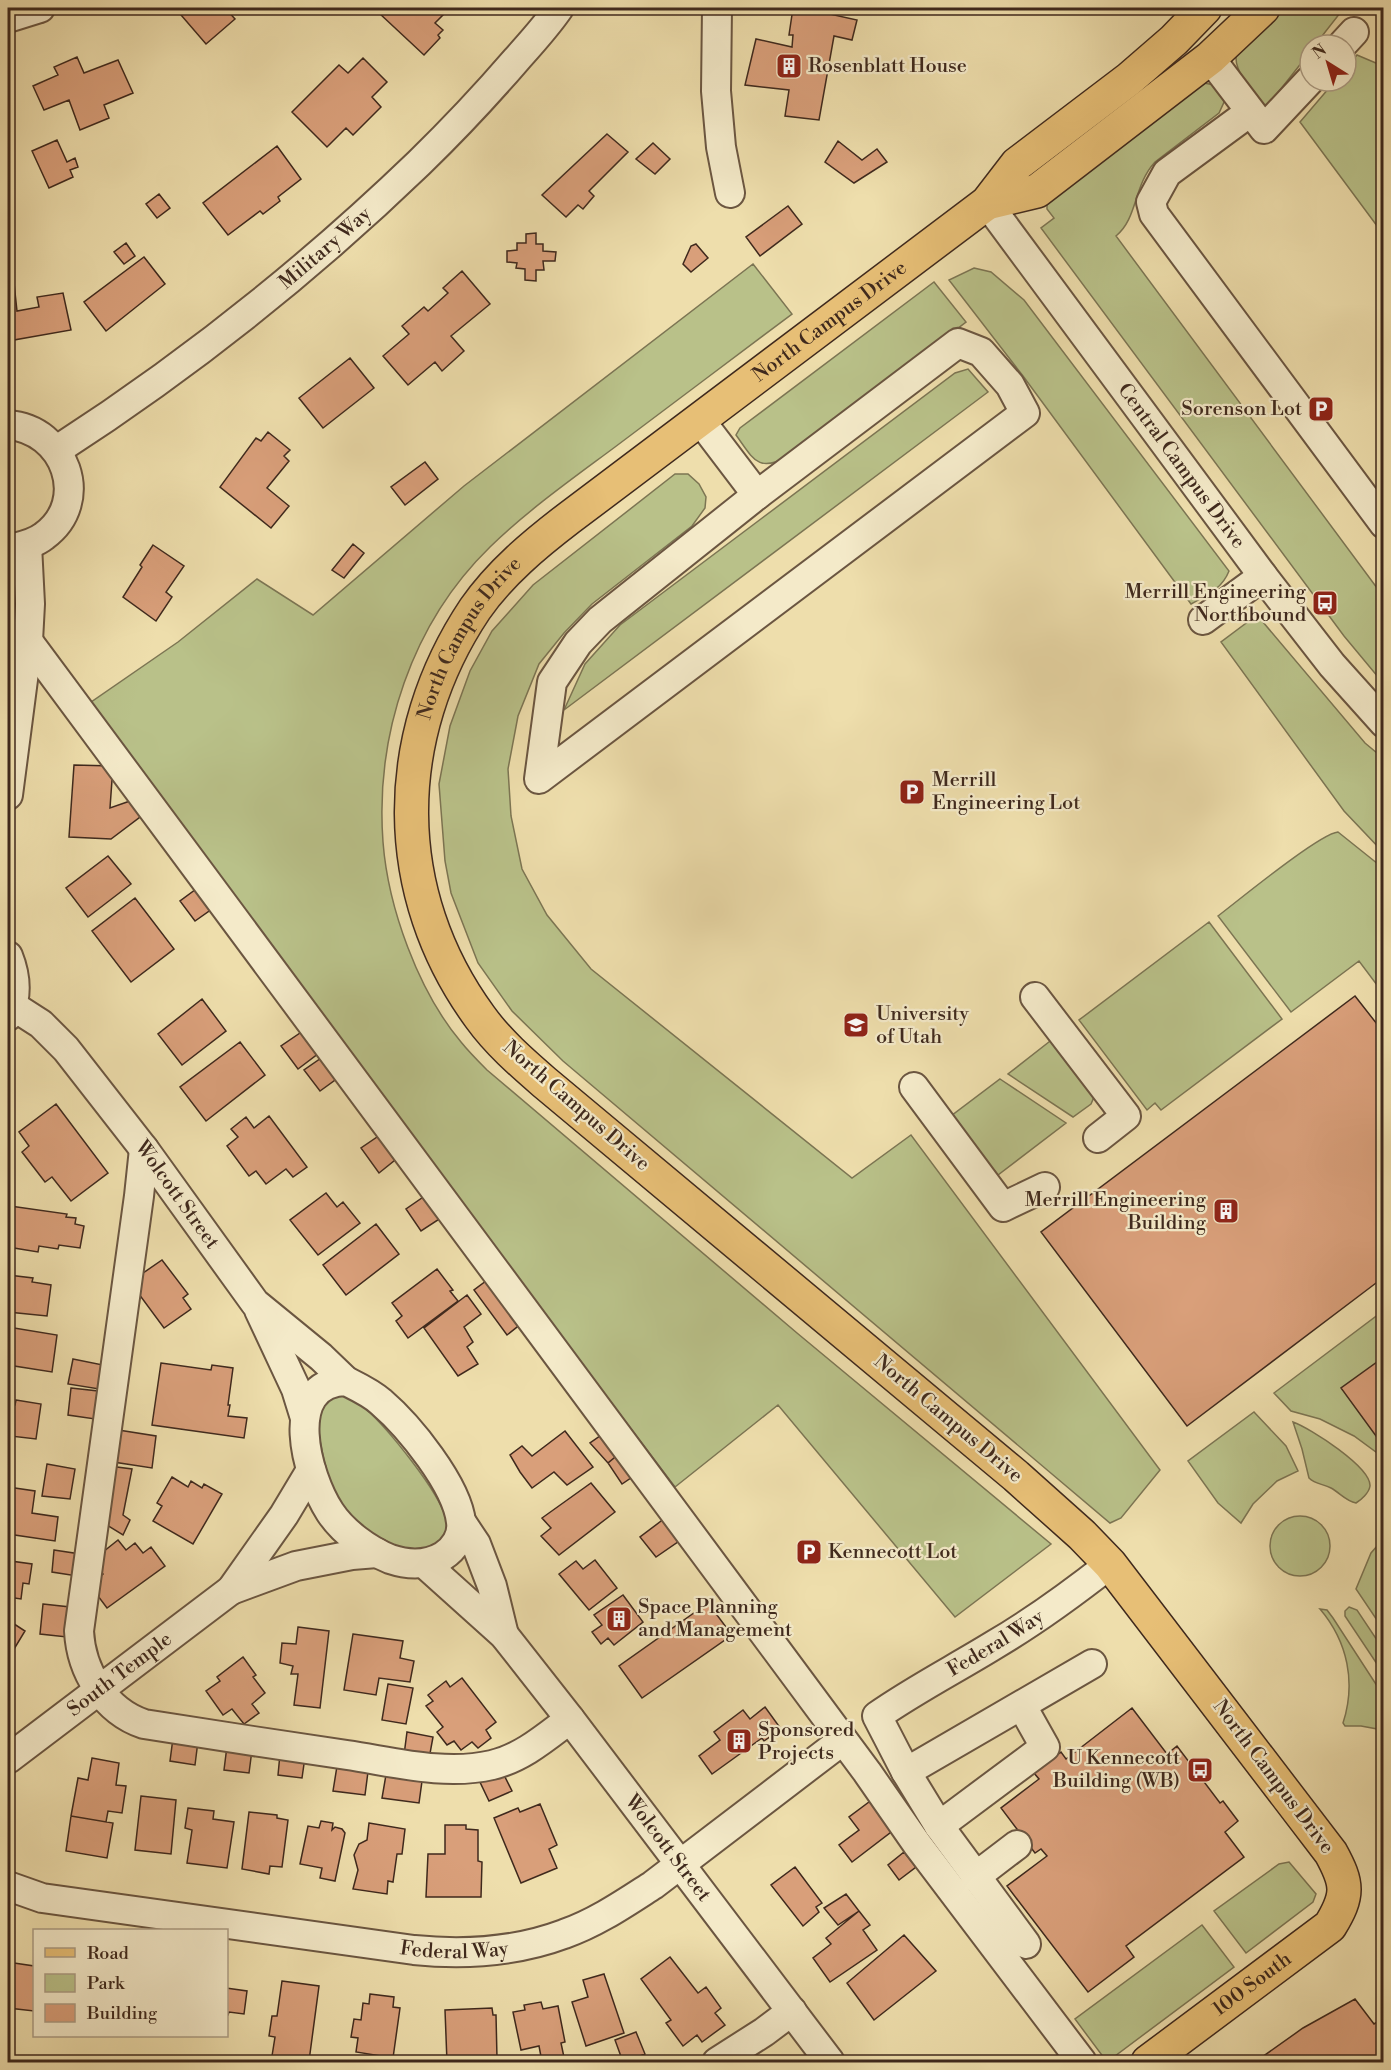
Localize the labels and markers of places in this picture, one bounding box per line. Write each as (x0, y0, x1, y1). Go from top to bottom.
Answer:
building icon: Rosenblatt House (774, 51, 804, 81)
place label: Rosenblatt House (808, 54, 967, 79)
parking icon: Sorenson Lot (1306, 394, 1336, 424)
place label: Sorenson Lot (1181, 397, 1302, 422)
place label: Merrill Engineering Northbound (1125, 580, 1307, 628)
bus stop icon: Merrill Engineering Northbound (1310, 588, 1340, 618)
place label: Merrill Engineering Lot (932, 768, 1080, 816)
parking icon: Merrill Engineering Lot (897, 777, 927, 807)
place label: University of Utah (876, 1002, 969, 1050)
school or university icon: University of Utah (841, 1010, 871, 1040)
place label: Merrill Engineering Building (1025, 1188, 1207, 1236)
building icon: Merrill Engineering Building (1211, 1196, 1241, 1226)
parking icon: Kennecott Lot (794, 1537, 824, 1567)
place label: Kennecott Lot (828, 1540, 957, 1565)
place label: Space Planning and Management (638, 1595, 792, 1643)
building icon: Space Planning and Management (604, 1604, 634, 1634)
place label: Sponsored Projects (758, 1718, 855, 1766)
building icon: Sponsored Projects (724, 1726, 754, 1756)
place label: U Kennecott Building (WB) (1052, 1746, 1180, 1794)
bus stop icon: U Kennecott Building (WB) (1185, 1755, 1215, 1785)

